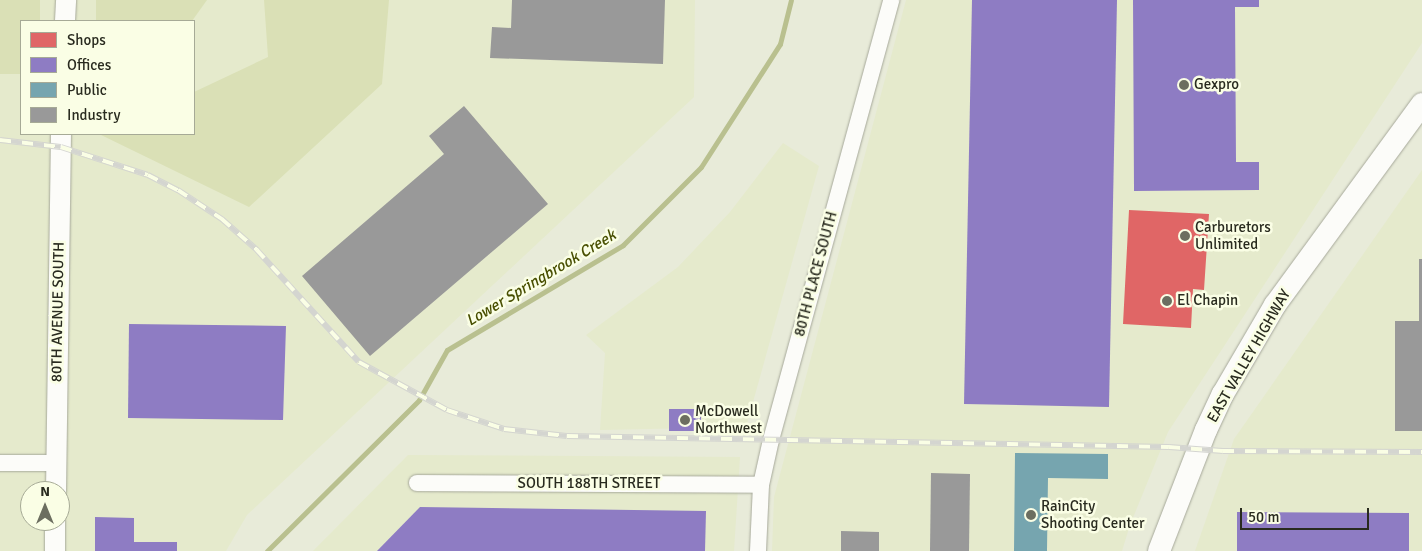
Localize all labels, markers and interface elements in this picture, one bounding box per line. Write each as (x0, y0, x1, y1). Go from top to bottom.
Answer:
legend (20, 20, 195, 135)
text: Shops (67, 31, 106, 49)
text: Offices (67, 56, 111, 74)
place label: Gexpro (1194, 76, 1239, 94)
marker: Gexpro (1178, 79, 1190, 91)
text: Public (67, 81, 107, 99)
text: Industry (67, 106, 120, 124)
street label: 80TH PLACE SOUTH (791, 210, 841, 338)
place label: Carburetors Unlimited (1195, 218, 1271, 253)
water label: Lower Springbrook Creek (463, 226, 619, 330)
marker: Carburetors Unlimited (1179, 230, 1191, 242)
street label: 80TH AVENUE SOUTH (48, 242, 68, 382)
street label: EAST VALLEY HIGHWAY (1204, 286, 1294, 426)
place label: El Chapin (1177, 292, 1238, 310)
marker: El Chapin (1161, 295, 1173, 307)
place label: McDowell Northwest (695, 402, 762, 437)
marker: McDowell Northwest (679, 414, 691, 426)
street label: SOUTH 188TH STREET (518, 475, 660, 493)
north arrow (20, 481, 70, 531)
text: N (40, 483, 50, 500)
place label: RainCity Shooting Center (1041, 497, 1145, 532)
scale bar (1242, 498, 1371, 530)
text: 50 m (1248, 508, 1279, 526)
marker: RainCity Shooting Center (1025, 509, 1037, 521)

